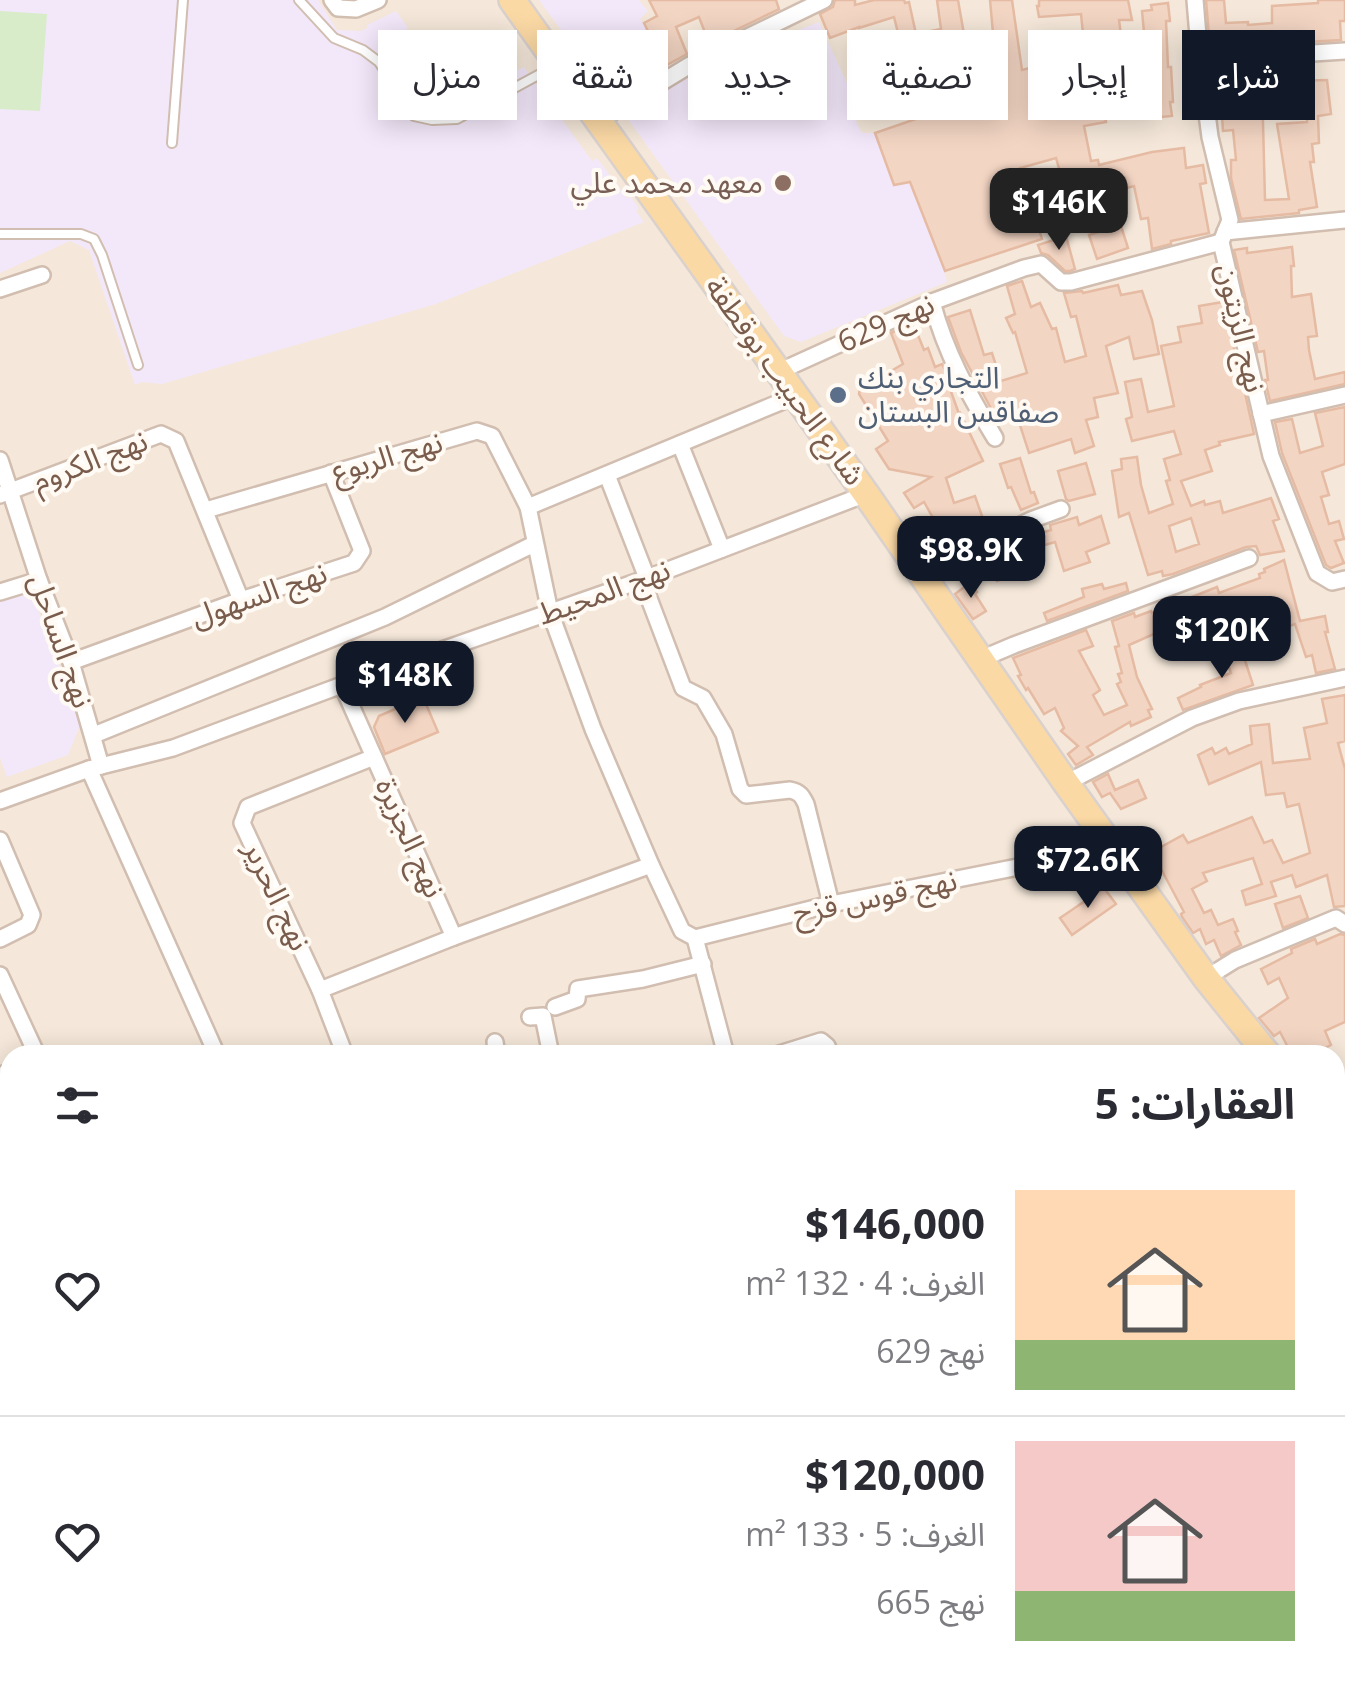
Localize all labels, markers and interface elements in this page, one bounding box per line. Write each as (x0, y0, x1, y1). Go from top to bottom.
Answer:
chip: منزل (378, 30, 517, 120)
chip: شقة (537, 30, 668, 120)
chip: جديد (688, 30, 827, 120)
chip: تصفية (847, 30, 1008, 120)
chip: إيجار (1028, 30, 1162, 120)
chip: شراء (1182, 30, 1315, 120)
place label: معهد محمد علي (571, 161, 763, 206)
pin: $146K (989, 168, 1129, 253)
marker: معهد محمد علي (772, 172, 794, 194)
text: $146K (1012, 179, 1106, 222)
street label: نهج الزيتون (1205, 259, 1277, 397)
street label: شارع الحبيب بوقطفة (694, 267, 876, 495)
street label: نهج 629 (830, 282, 942, 364)
place label: التجاري بنك صفاقس البستان (858, 356, 1059, 431)
marker: التجاري بنك صفاقس البستان (827, 384, 849, 406)
street label: نهج الكروم (26, 419, 154, 503)
street label: نهج الربوع (326, 420, 448, 494)
pin: $98.9K (890, 516, 1052, 601)
text: $98.9K (919, 527, 1023, 570)
street label: نهج المحيط (532, 548, 676, 636)
street label: نهج السهول (185, 551, 333, 639)
street label: نهج الساحل (18, 568, 104, 714)
pin: $120K (1152, 596, 1292, 681)
text: $120K (1175, 607, 1269, 650)
pin: $148K (335, 641, 475, 726)
text: $148K (358, 652, 452, 695)
street label: نهج الجزيرة (364, 771, 456, 905)
pin: $72.6K (1007, 826, 1169, 911)
street label: نهج الحرير (232, 833, 322, 958)
text: $72.6K (1036, 837, 1140, 880)
street label: نهج قوس قزح (789, 858, 961, 936)
text: العقارات: 5 (1095, 1074, 1295, 1131)
icon: filters (50, 1078, 105, 1133)
text: $146,000 (805, 1194, 985, 1251)
icon: home (1095, 1230, 1215, 1350)
text: الغرف: 4 · 132 m² (745, 1261, 985, 1304)
icon: heart (50, 1263, 105, 1318)
text: نهج 629 (876, 1329, 985, 1372)
text: $120,000 (805, 1445, 985, 1502)
icon: home (1095, 1481, 1215, 1601)
text: الغرف: 5 · 133 m² (745, 1512, 985, 1555)
icon: heart (50, 1514, 105, 1569)
text: نهج 665 (876, 1580, 985, 1623)

